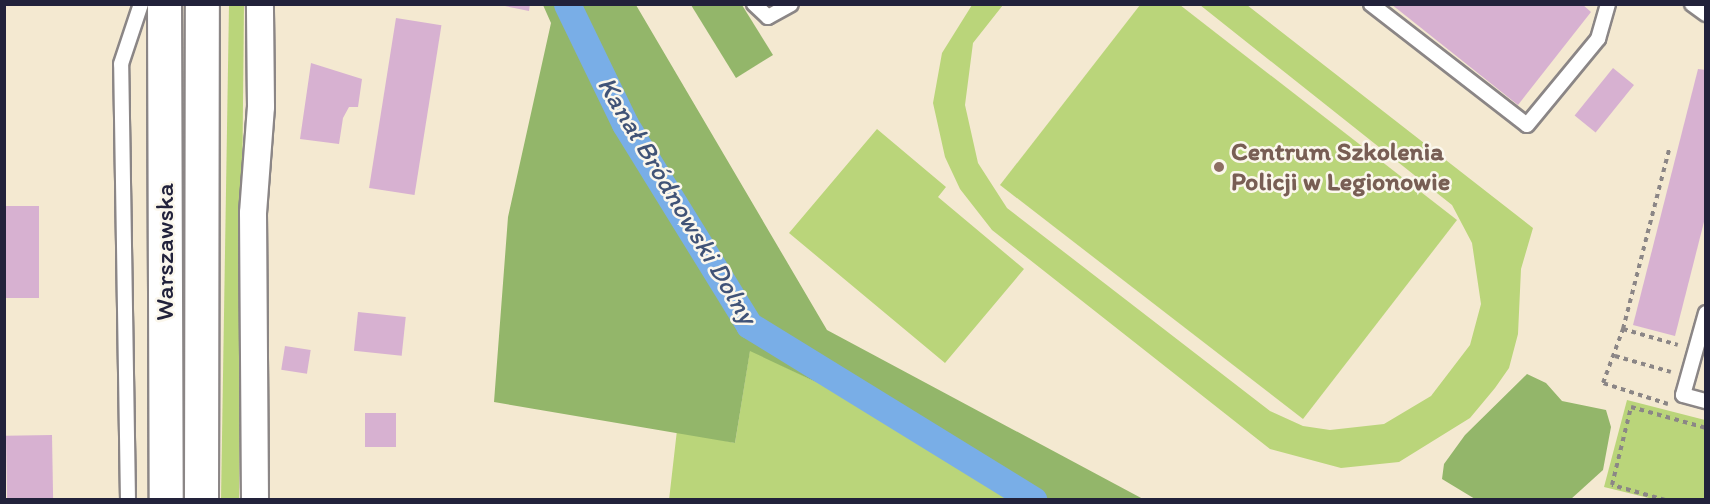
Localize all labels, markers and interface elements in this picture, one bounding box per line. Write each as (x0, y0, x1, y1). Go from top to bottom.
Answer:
water label: Kanał Bródnowski Dolny (591, 70, 765, 330)
place label: Centrum Szkolenia Policji w Legionowie (1231, 136, 1449, 198)
marker: Centrum Szkolenia Policji w Legionowie (1212, 160, 1226, 174)
street label: Warszawska (149, 183, 181, 321)

